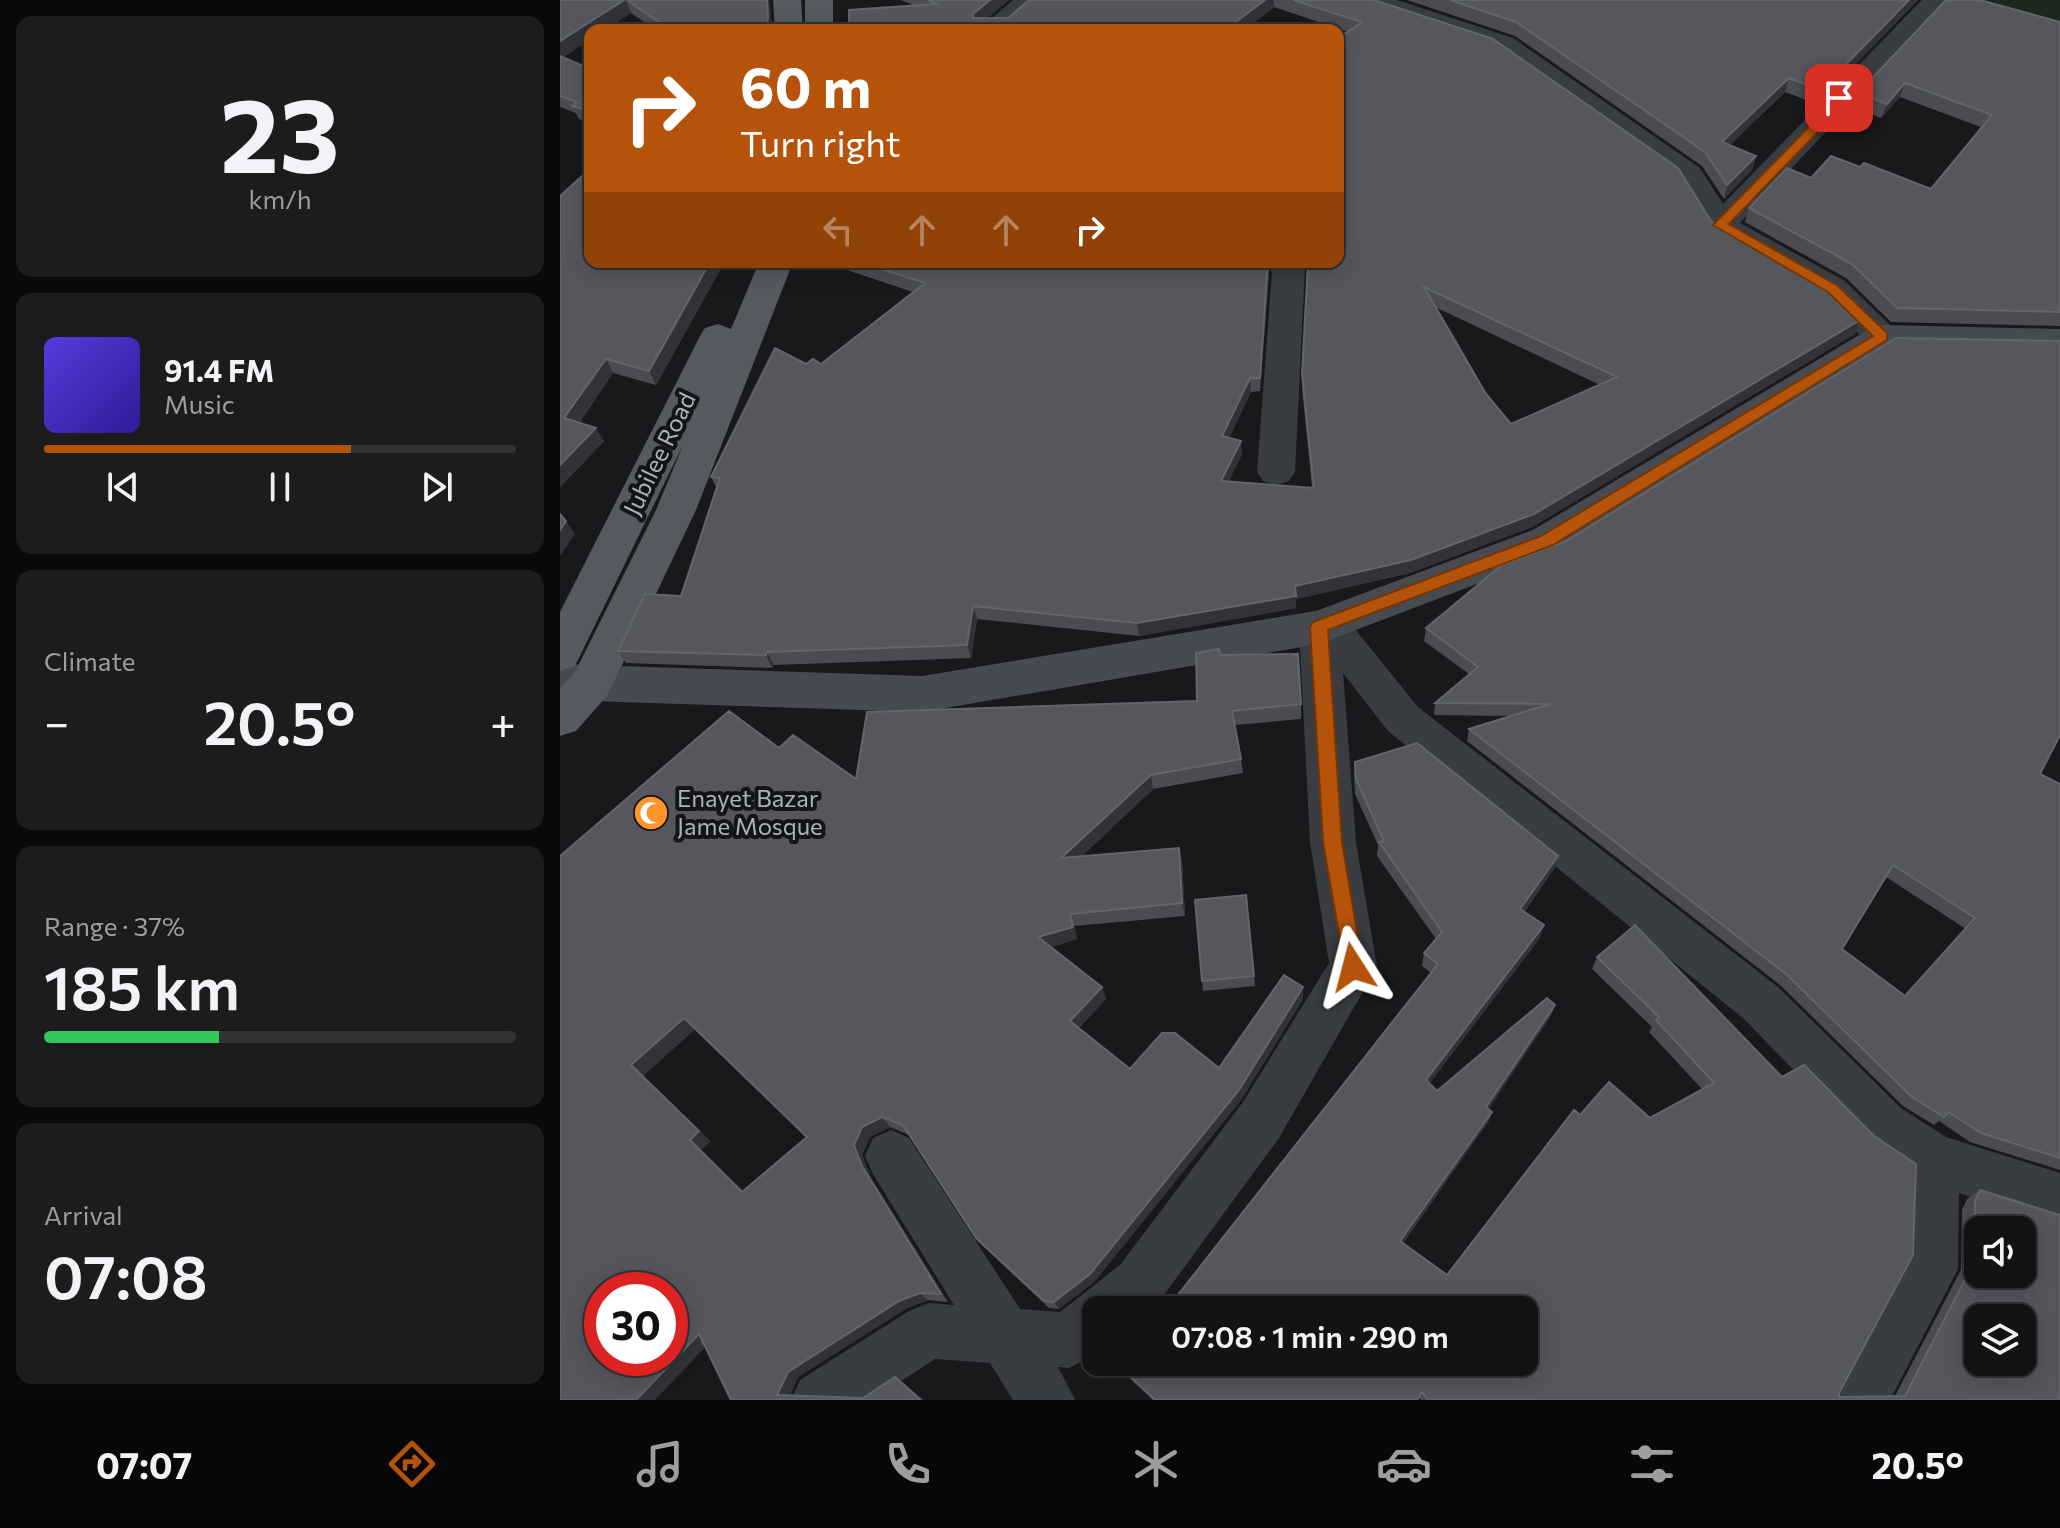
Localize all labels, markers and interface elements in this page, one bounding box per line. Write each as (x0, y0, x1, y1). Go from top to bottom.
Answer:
text: 60 m (740, 51, 871, 120)
icon: right (608, 56, 712, 160)
pin (1805, 64, 1873, 132)
text: 23 (220, 67, 340, 194)
icon: arrive (1817, 76, 1861, 120)
text: Turn right (740, 120, 901, 164)
text: km/h (248, 183, 312, 214)
icon: left (816, 208, 860, 252)
icon: ahead (900, 208, 944, 252)
icon: ahead (984, 208, 1028, 252)
icon: right (1068, 208, 1112, 252)
text: 91.4 FM (164, 351, 274, 388)
street label: Jubilee Road (617, 387, 701, 519)
text: Music (164, 388, 235, 419)
icon: previous (101, 465, 145, 509)
icon: pause (258, 465, 302, 509)
icon: next (415, 465, 459, 509)
text: Climate (44, 645, 136, 676)
text: 20.5° (204, 684, 356, 757)
text: − (44, 694, 69, 748)
text: + (490, 694, 516, 748)
place label: Enayet Bazar Jame Mosque (677, 783, 823, 840)
mosque icon: Enayet Bazar Jame Mosque (632, 794, 670, 832)
text: Range · 37% (44, 910, 185, 941)
position arrow (1311, 925, 1395, 1009)
text: 185 km (44, 949, 240, 1022)
text: Arrival (44, 1199, 123, 1230)
map controls (1964, 1216, 2036, 1376)
button: sound (1964, 1216, 2036, 1288)
text: 07:08 (44, 1238, 208, 1311)
speed limit sign: 30 (584, 1272, 688, 1376)
button: layers (1964, 1304, 2036, 1376)
text: 07:08 · 1 min · 290 m (1171, 1317, 1449, 1354)
icon: directions (384, 1436, 440, 1492)
icon: music (632, 1436, 688, 1492)
icon: phone (880, 1436, 936, 1492)
icon: climate (1128, 1436, 1184, 1492)
icon: car (1376, 1436, 1432, 1492)
icon: filters (1624, 1436, 1680, 1492)
text: 07:07 (96, 1442, 192, 1486)
text: 20.5° (1872, 1442, 1964, 1486)

